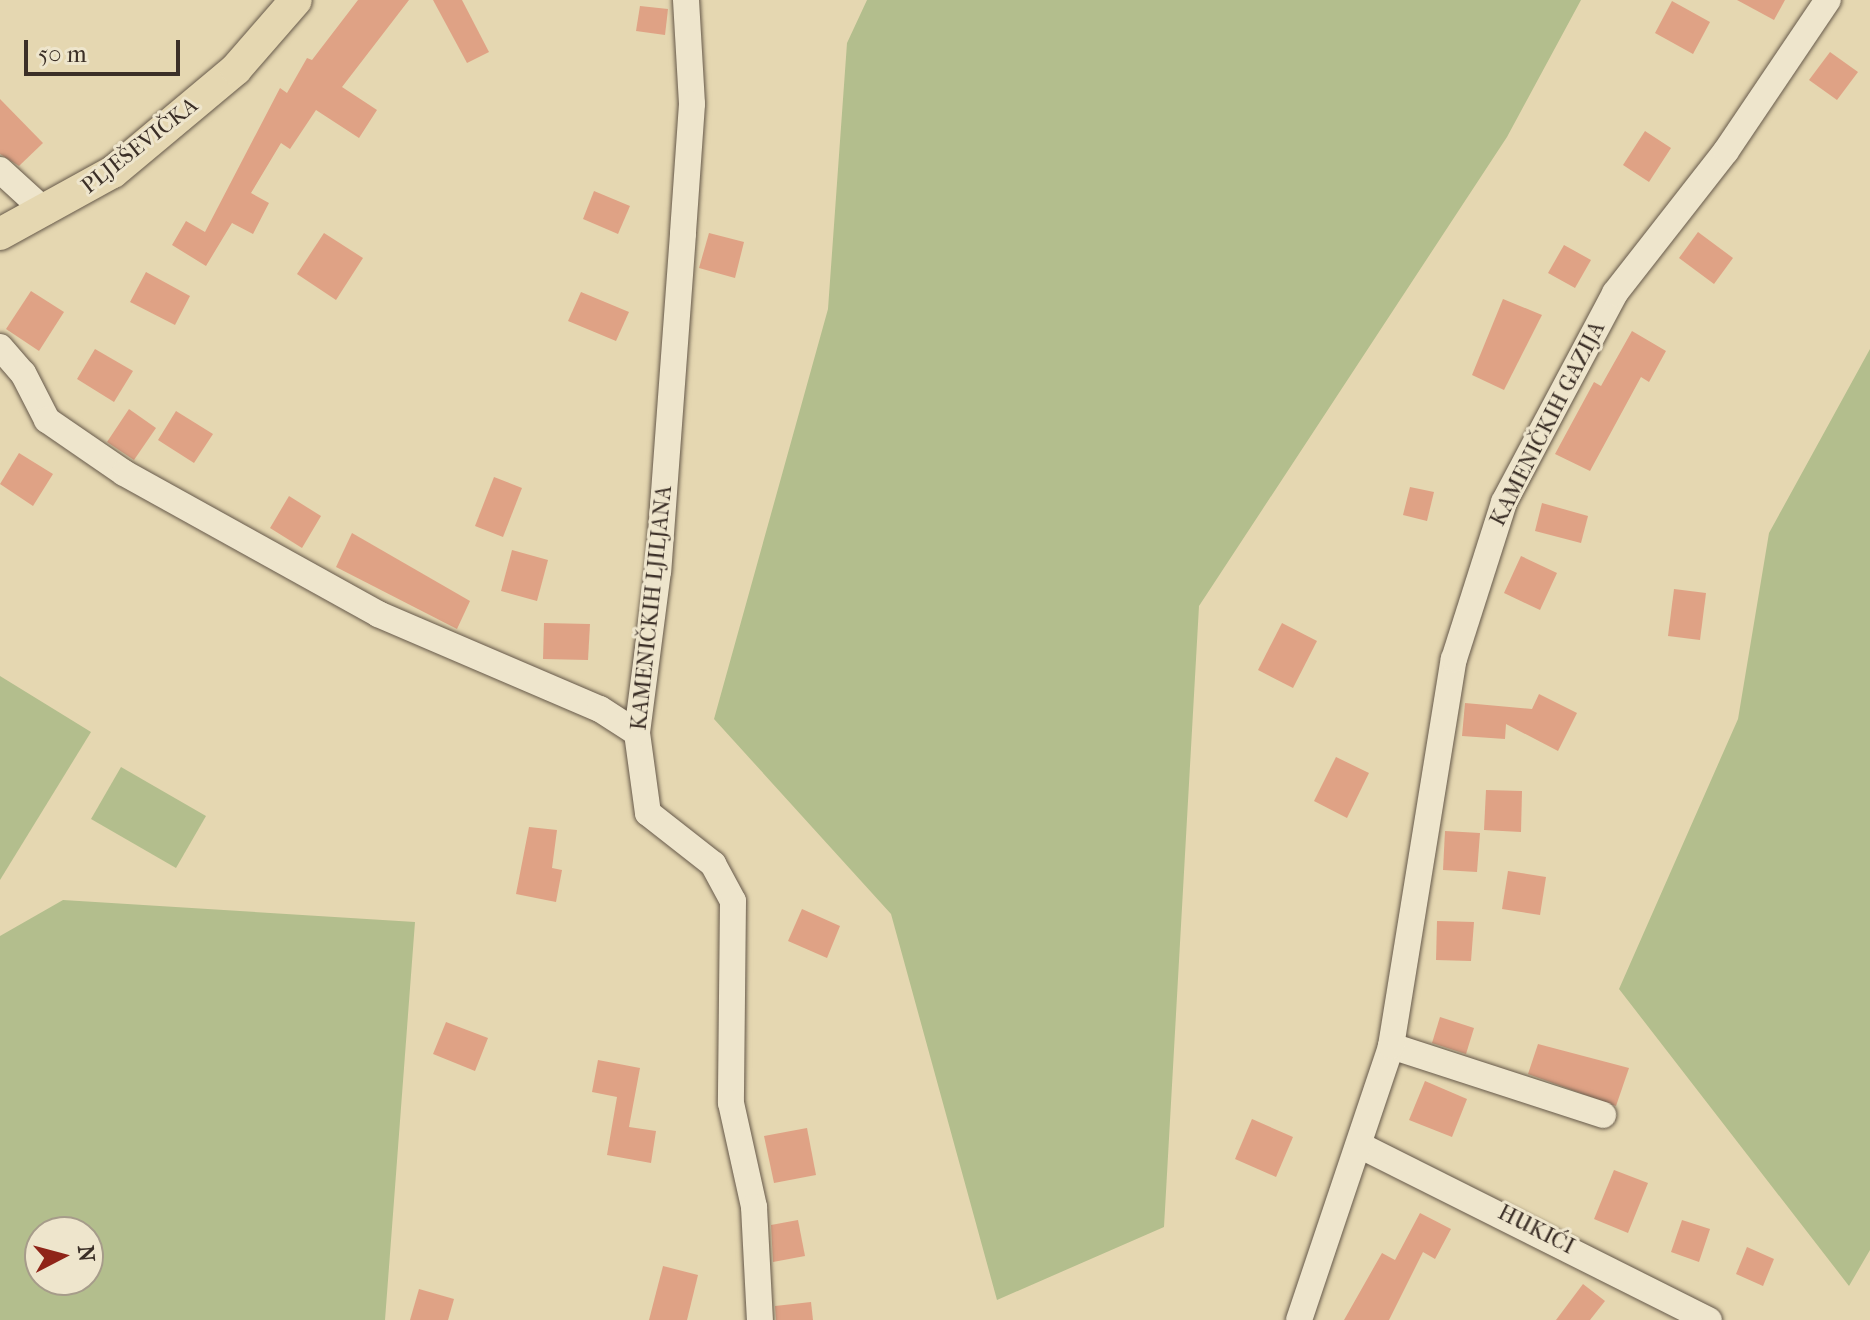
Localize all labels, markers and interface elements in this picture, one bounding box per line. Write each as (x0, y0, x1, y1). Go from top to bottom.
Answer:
scale bar (28, 24, 184, 74)
text: 50 m (38, 40, 87, 68)
street label: PLJEŠEVIČKA (77, 92, 203, 200)
street label: KAMENIČKIH GAZIJA (1485, 317, 1611, 531)
street label: KAMENIČKIH LJILJANA (626, 484, 678, 732)
street label: HUKIĆI (1493, 1200, 1579, 1260)
north arrow (24, 1216, 104, 1296)
text: N (72, 1244, 100, 1263)

